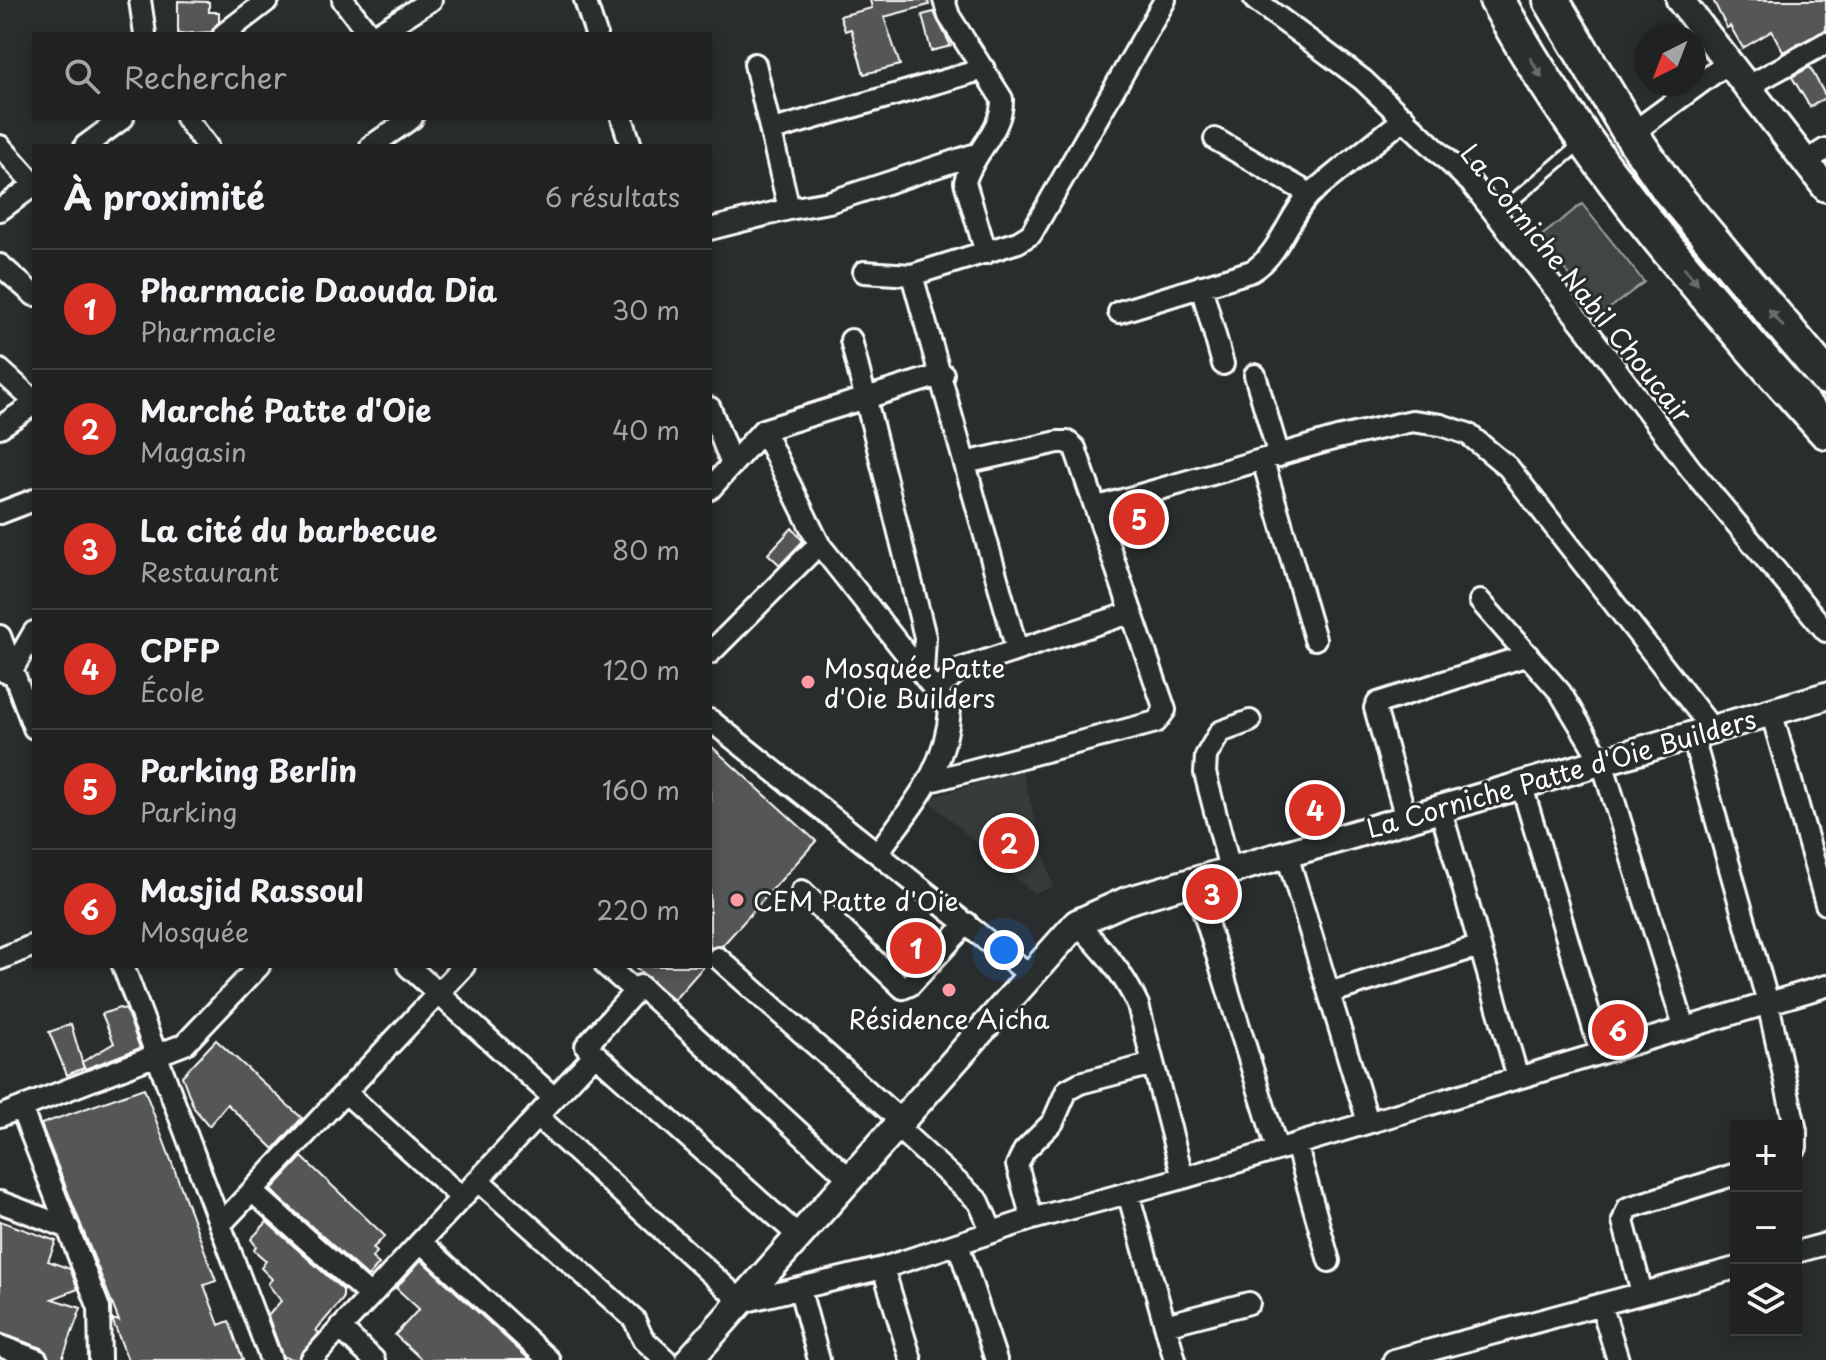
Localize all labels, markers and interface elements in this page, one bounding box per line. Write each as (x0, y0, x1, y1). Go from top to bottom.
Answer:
north arrow (1634, 24, 1706, 96)
search box (32, 32, 712, 120)
icon: search (60, 54, 104, 98)
text: Rechercher (124, 54, 287, 99)
one-way arrow (1528, 57, 1542, 79)
street label: La Corniche Nabil Choucair (1452, 135, 1702, 431)
text: À proximité (64, 170, 265, 222)
text: 6 résultats (545, 177, 680, 216)
one-way arrow (1682, 266, 1699, 286)
text: Pharmacie Daouda Dia (140, 267, 497, 312)
text: 1 (84, 290, 96, 329)
text: 30 m (612, 290, 680, 329)
one-way arrow (1768, 308, 1785, 328)
text: Pharmacie (140, 312, 276, 351)
text: Marché Patte d'Oie (140, 387, 432, 432)
text: 2 (81, 410, 99, 449)
text: 40 m (612, 410, 680, 449)
text: Magasin (140, 432, 247, 471)
pin: 5 (1113, 489, 1165, 549)
text: La cité du barbecue (140, 507, 437, 552)
text: 3 (81, 530, 99, 569)
text: 80 m (612, 530, 680, 569)
text: Restaurant (140, 552, 279, 591)
text: CPFP (140, 627, 220, 672)
place label: Mosquée Patte d'Oie Builders (824, 648, 1005, 717)
text: 4 (81, 650, 99, 689)
text: 120 m (603, 650, 680, 689)
text: École (140, 672, 205, 711)
marker: Mosquée Patte d'Oie Builders (799, 673, 817, 691)
street label: La Corniche Patte d'Oie Builders (1362, 699, 1760, 847)
text: Parking Berlin (140, 747, 357, 792)
text: 5 (82, 770, 98, 809)
text: 160 m (602, 770, 680, 809)
pin: 4 (1289, 780, 1341, 840)
text: Parking (140, 792, 237, 831)
pin: 2 (983, 813, 1035, 873)
pin: 3 (1186, 864, 1238, 924)
text: Masjid Rassoul (140, 867, 364, 912)
place label: CEM Patte d'Oie (753, 881, 958, 920)
text: 6 (81, 890, 99, 929)
text: 220 m (596, 890, 680, 929)
marker: CEM Patte d'Oie (728, 891, 746, 909)
text: Mosquée (140, 912, 249, 951)
pin: 1 (890, 918, 942, 978)
your location (984, 930, 1024, 970)
marker: Résidence Aicha (940, 981, 958, 999)
place label: Résidence Aicha (849, 999, 1050, 1038)
pin: 6 (1592, 1000, 1644, 1060)
map controls (1730, 1120, 1802, 1336)
button: + (1730, 1120, 1802, 1192)
button: − (1730, 1192, 1802, 1264)
button: layers (1730, 1264, 1802, 1336)

